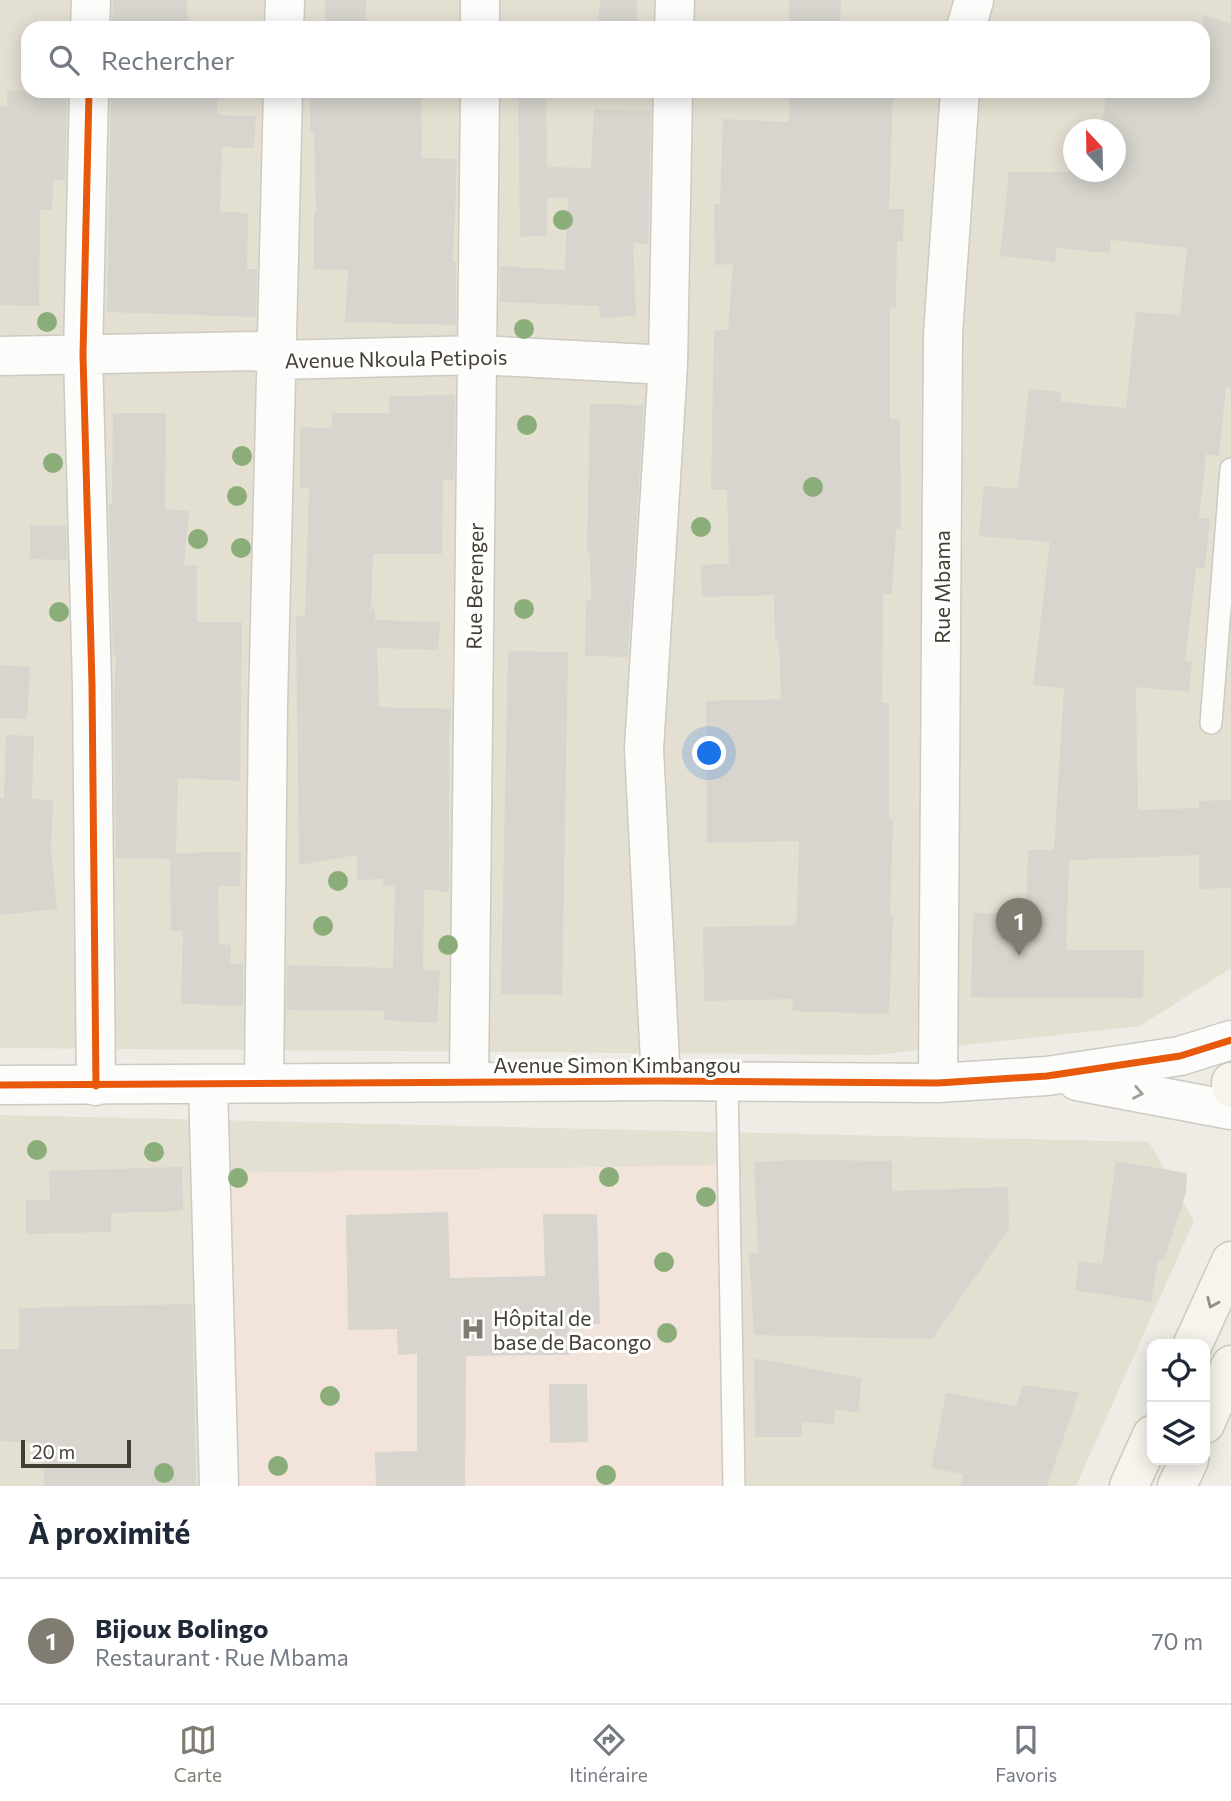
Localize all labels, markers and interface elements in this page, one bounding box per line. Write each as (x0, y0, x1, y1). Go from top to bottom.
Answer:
search box (21, 21, 1210, 98)
icon: search (45, 41, 83, 79)
text: Rechercher (101, 44, 235, 75)
north arrow (1063, 119, 1126, 182)
street label: Avenue Nkoula Petipois (284, 344, 508, 372)
street label: Rue Berenger (460, 522, 488, 650)
street label: Rue Mbama (929, 530, 954, 644)
your location (692, 736, 726, 770)
pin: 1 (996, 898, 1042, 956)
street label: Avenue Simon Kimbangou (493, 1052, 741, 1077)
one-way arrow (1132, 1084, 1144, 1099)
one-way arrow (1206, 1295, 1220, 1308)
place label: Hôpital de base de Bacongo (493, 1305, 652, 1354)
hospital icon: Hôpital de base de Bacongo (459, 1315, 487, 1343)
map controls (1147, 1339, 1210, 1465)
button: locate (1147, 1339, 1210, 1402)
button: layers (1147, 1402, 1210, 1465)
scale bar (21, 1437, 131, 1469)
text: 20 m (32, 1440, 75, 1463)
text: À proximité (28, 1513, 190, 1550)
text: Bijoux Bolingo (95, 1612, 268, 1643)
text: 1 (46, 1627, 56, 1655)
text: 70 m (1151, 1627, 1203, 1655)
text: Restaurant · Rue Mbama (95, 1643, 349, 1671)
tab: Carte (174, 1721, 222, 1786)
tab: Itinéraire (569, 1721, 648, 1786)
tab: Favoris (995, 1721, 1057, 1786)

